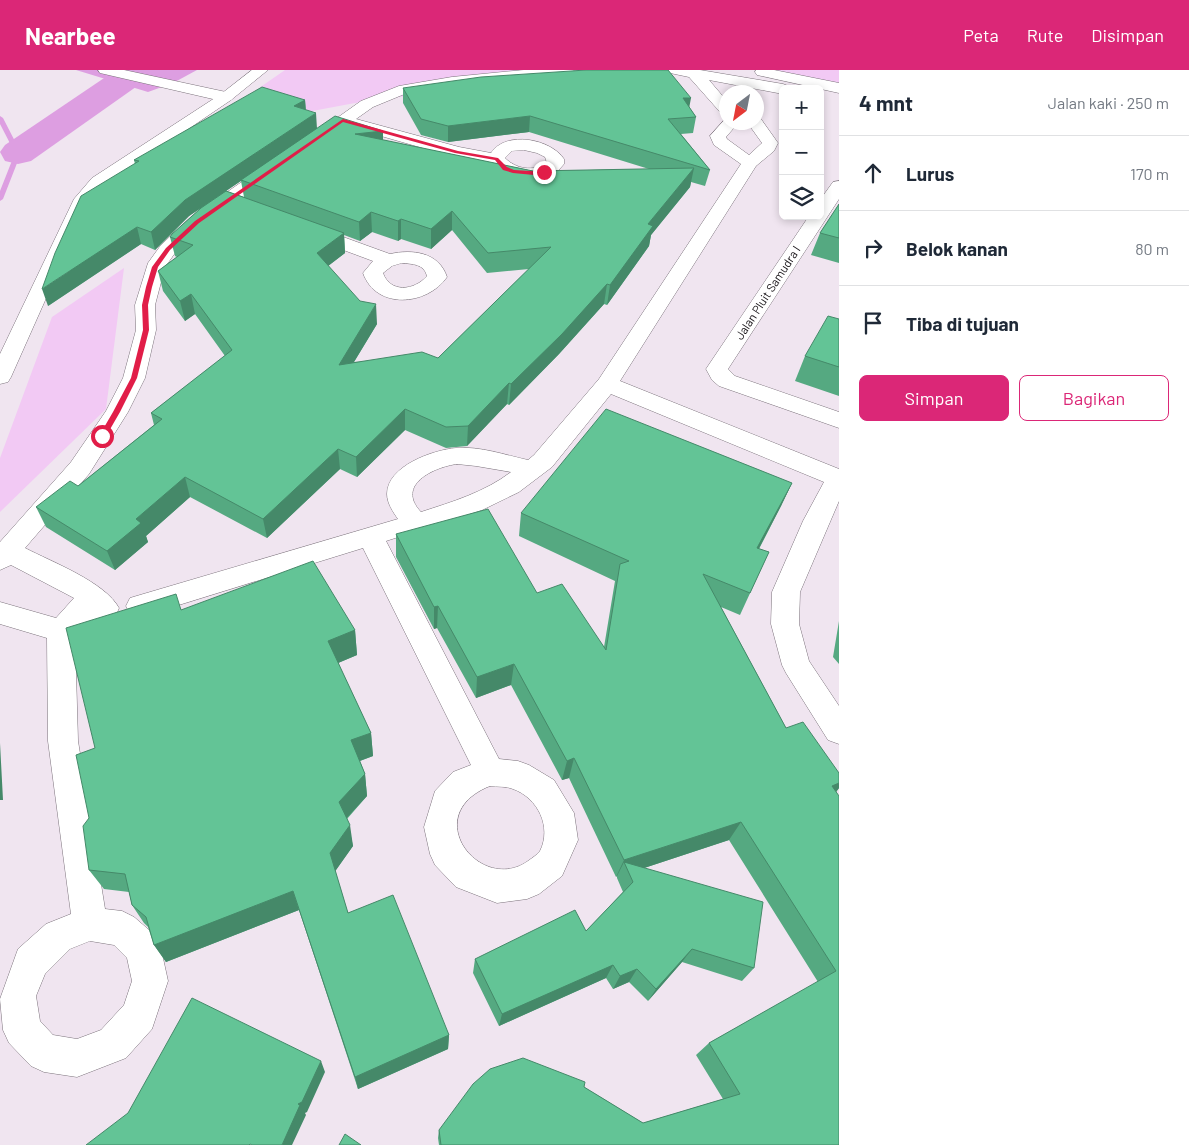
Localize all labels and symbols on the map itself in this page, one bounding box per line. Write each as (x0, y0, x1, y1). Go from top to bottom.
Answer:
north arrow (719, 85, 764, 130)
route end (533, 161, 556, 184)
street label: Jalan Pluit Samudra I (732, 243, 803, 342)
route start (91, 425, 114, 448)

